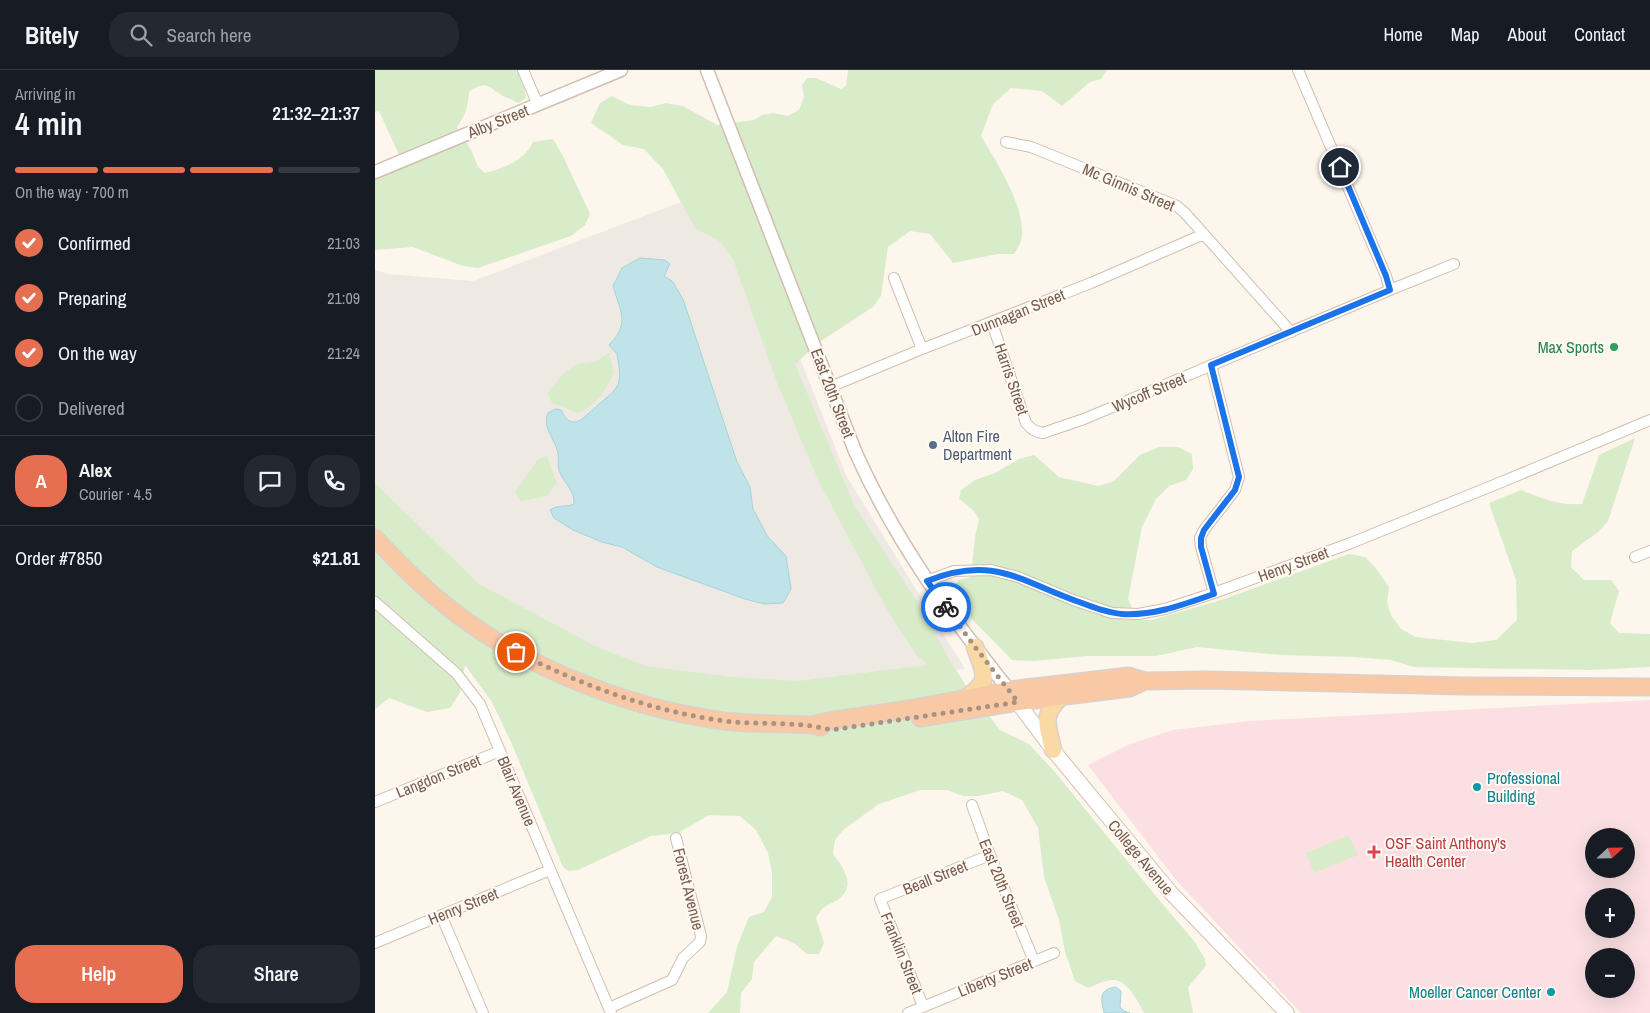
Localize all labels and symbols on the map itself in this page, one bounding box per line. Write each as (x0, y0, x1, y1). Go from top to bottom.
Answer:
street label: Alby Street (463, 99, 532, 144)
pin (1319, 146, 1361, 188)
street label: Mc Ginnis Street (1079, 158, 1179, 216)
street label: Dunnagan Street (968, 283, 1068, 341)
place label: Max Sports (1538, 336, 1604, 358)
street label: Harris Street (989, 340, 1035, 418)
marker: Max Sports (1608, 341, 1620, 353)
street label: East 20th Street (806, 345, 860, 441)
street label: Wycoff Street (1109, 366, 1190, 417)
place label: Alton Fire Department (942, 425, 1012, 465)
marker: Alton Fire Department (927, 439, 939, 451)
street label: Henry Street (1255, 541, 1332, 587)
courier (921, 582, 971, 632)
pin (495, 631, 537, 673)
street label: Langdon Street (392, 749, 484, 803)
street label: Blair Avenue (492, 753, 542, 829)
place label: Professional Building (1487, 767, 1560, 807)
marker: Professional Building (1471, 781, 1483, 793)
street label: College Avenue (1103, 815, 1179, 899)
north arrow (1585, 828, 1635, 878)
place label: OSF Saint Anthony's Health Center (1385, 832, 1506, 872)
street label: East 20th Street (974, 835, 1030, 931)
marker: OSF Saint Anthony's Health Center (1367, 845, 1381, 859)
street label: Forest Avenue (668, 846, 710, 932)
street label: Beall Street (899, 854, 971, 900)
street label: Henry Street (425, 882, 502, 930)
street label: Franklin Street (876, 909, 928, 997)
street label: Liberty Street (954, 952, 1036, 1002)
place label: Moeller Cancer Center (1409, 981, 1542, 1003)
marker: Moeller Cancer Center (1545, 986, 1557, 998)

